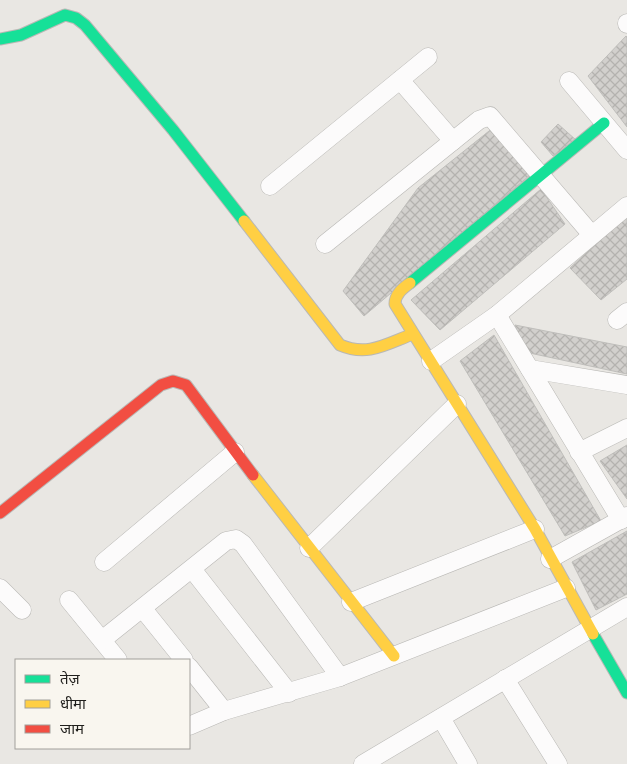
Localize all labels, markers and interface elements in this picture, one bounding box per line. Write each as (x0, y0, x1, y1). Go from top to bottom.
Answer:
legend (15, 659, 190, 749)
text: तेज़ (60, 670, 81, 687)
text: धीमा (60, 696, 87, 712)
text: जाम (60, 722, 85, 737)

